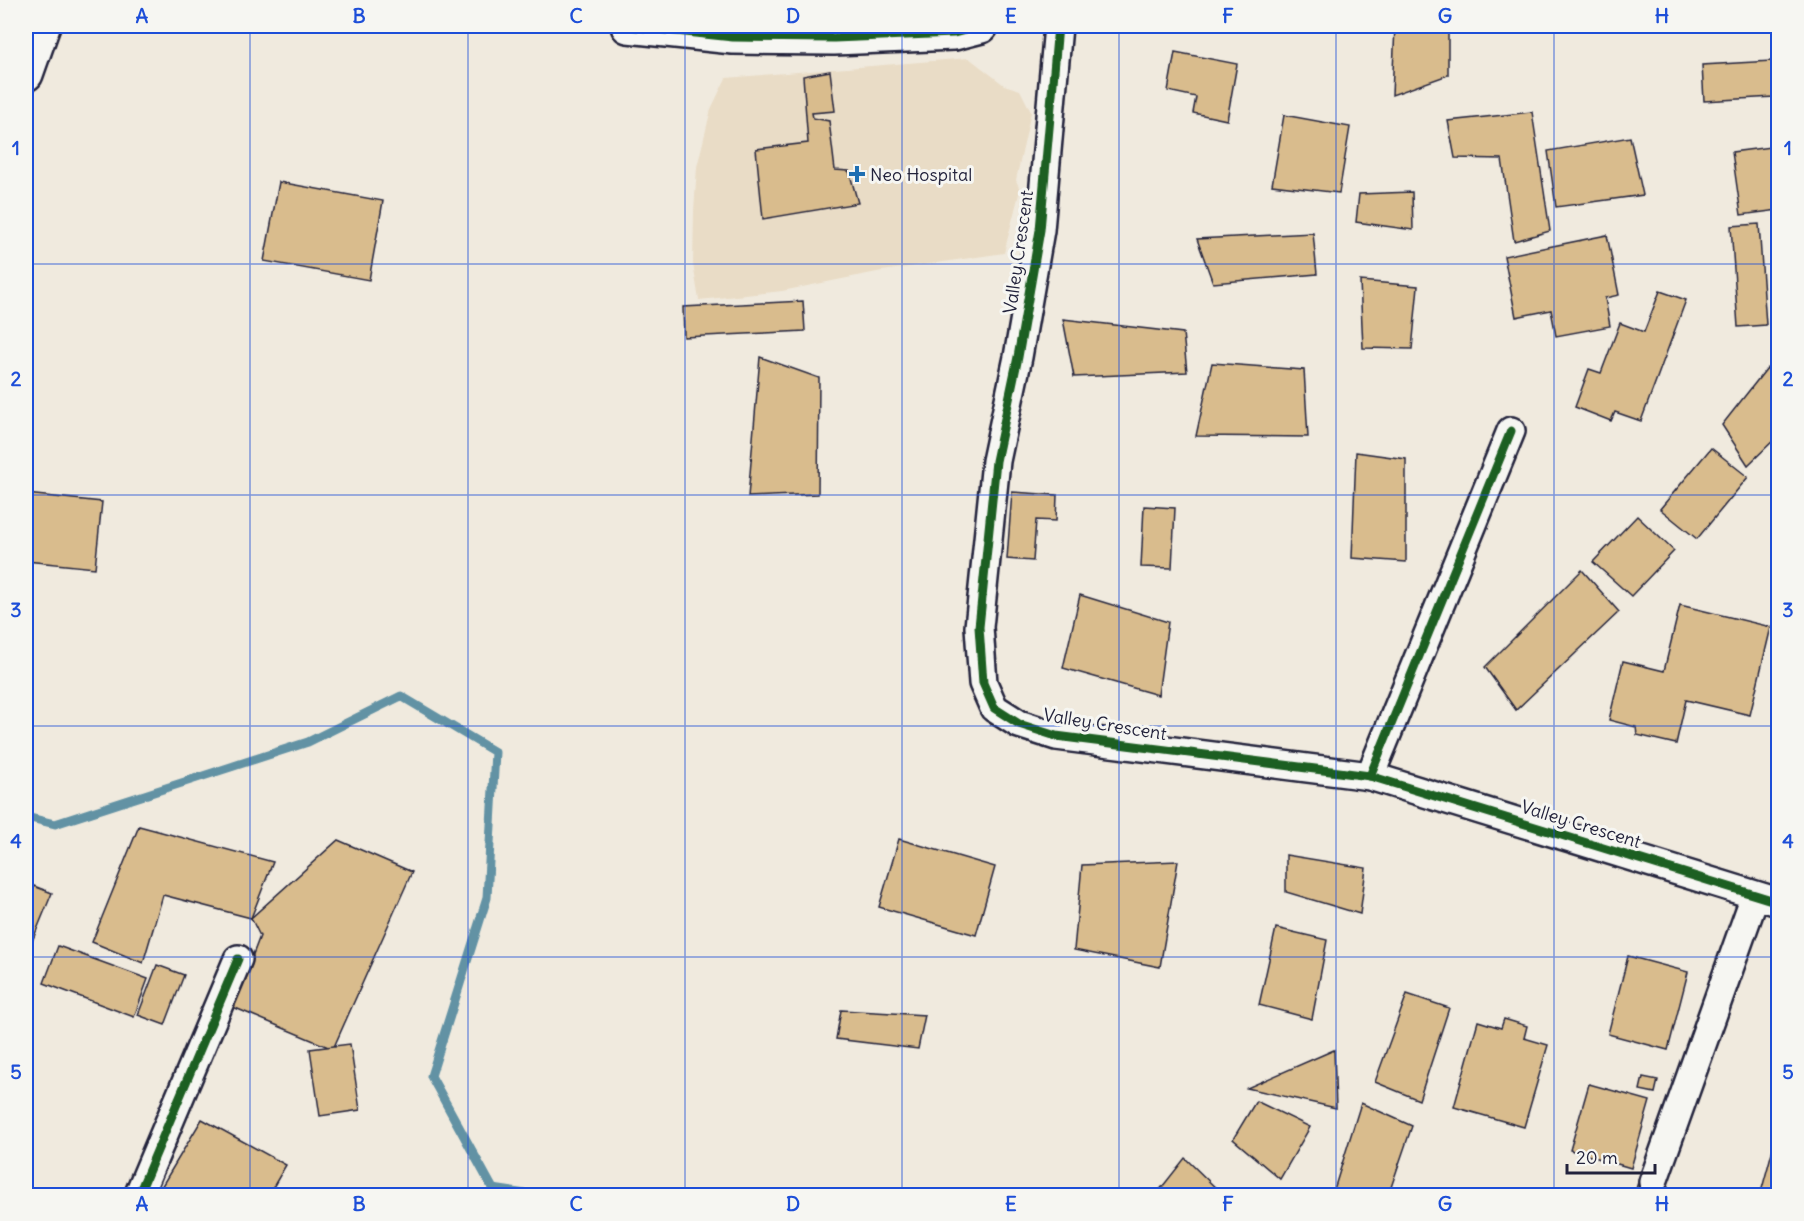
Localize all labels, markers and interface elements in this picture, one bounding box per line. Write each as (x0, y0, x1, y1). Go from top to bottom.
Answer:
text: A (136, 3, 149, 28)
text: B (352, 3, 366, 28)
text: C (569, 3, 583, 28)
text: D (786, 3, 800, 28)
text: E (1005, 3, 1017, 28)
text: F (1222, 3, 1234, 28)
text: G (1438, 3, 1452, 28)
text: H (1655, 3, 1669, 28)
text: 1 (12, 135, 20, 160)
text: 1 (1784, 135, 1792, 160)
place label: Neo Hospital (870, 163, 972, 186)
marker: Neo Hospital (848, 165, 866, 183)
street label: Valley Crescent (998, 189, 1038, 315)
text: 2 (11, 366, 22, 391)
text: 2 (1783, 366, 1794, 391)
text: 3 (10, 597, 22, 622)
text: 3 (1782, 597, 1794, 622)
street label: Valley Crescent (1042, 703, 1168, 745)
street label: Valley Crescent (1518, 795, 1644, 853)
text: 4 (10, 828, 22, 853)
text: 4 (1782, 828, 1794, 853)
text: 5 (10, 1059, 22, 1084)
text: 5 (1782, 1059, 1794, 1084)
scale bar (1567, 1137, 1656, 1175)
text: 20 m (1576, 1146, 1618, 1169)
text: A (136, 1191, 149, 1216)
text: B (352, 1191, 366, 1216)
text: C (569, 1191, 583, 1216)
text: D (786, 1191, 800, 1216)
text: E (1005, 1191, 1017, 1216)
text: F (1222, 1191, 1234, 1216)
text: G (1438, 1191, 1452, 1216)
text: H (1655, 1191, 1669, 1216)

